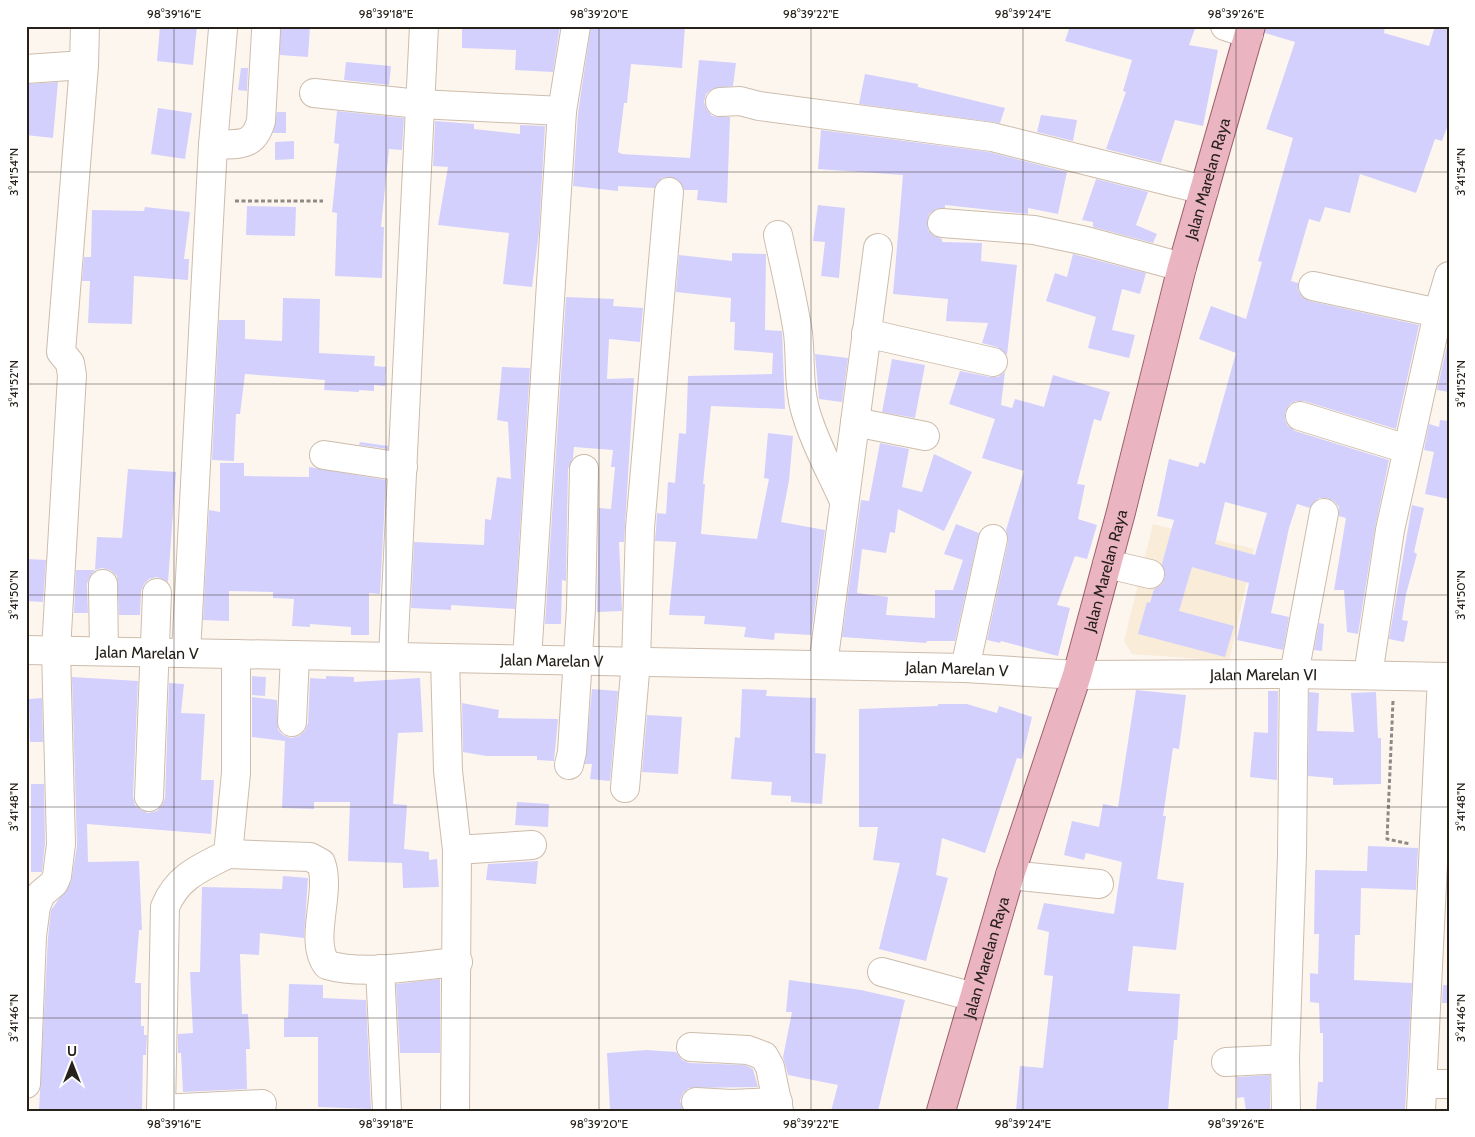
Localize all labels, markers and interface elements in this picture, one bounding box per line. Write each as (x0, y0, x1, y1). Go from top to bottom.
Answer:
text: 98°39'16"E (147, 6, 201, 21)
text: 98°39'18"E (359, 6, 414, 21)
text: 98°39'20"E (570, 6, 628, 21)
text: 98°39'22"E (783, 6, 839, 21)
text: 98°39'24"E (995, 6, 1052, 21)
text: 98°39'26"E (1208, 6, 1265, 21)
street label: Jalan Marelan Raya (1181, 115, 1234, 243)
text: 3°41'54"N (6, 148, 21, 196)
text: 3°41'54"N (1453, 148, 1468, 196)
text: 3°41'52"N (6, 360, 21, 408)
text: 3°41'52"N (1453, 360, 1468, 408)
street label: Jalan Marelan Raya (1079, 507, 1131, 635)
text: 3°41'50"N (6, 570, 21, 620)
text: 3°41'50"N (1453, 570, 1468, 620)
street label: Jalan Marelan V (94, 642, 199, 663)
street label: Jalan Marelan V (499, 650, 604, 671)
street label: Jalan Marelan V (904, 657, 1009, 680)
street label: Jalan Marelan VI (1209, 664, 1317, 684)
text: 3°41'48"N (6, 783, 21, 831)
text: 3°41'48"N (1453, 783, 1468, 831)
street label: Jalan Marelan Raya (959, 894, 1013, 1022)
text: 3°41'46"N (6, 994, 21, 1042)
text: 3°41'46"N (1453, 994, 1468, 1042)
north arrow (48, 1040, 98, 1090)
text: U (67, 1042, 77, 1060)
text: 98°39'16"E (147, 1116, 201, 1131)
text: 98°39'18"E (359, 1116, 414, 1131)
text: 98°39'20"E (570, 1116, 628, 1131)
text: 98°39'22"E (783, 1116, 839, 1131)
text: 98°39'24"E (995, 1116, 1052, 1131)
text: 98°39'26"E (1208, 1116, 1265, 1131)

